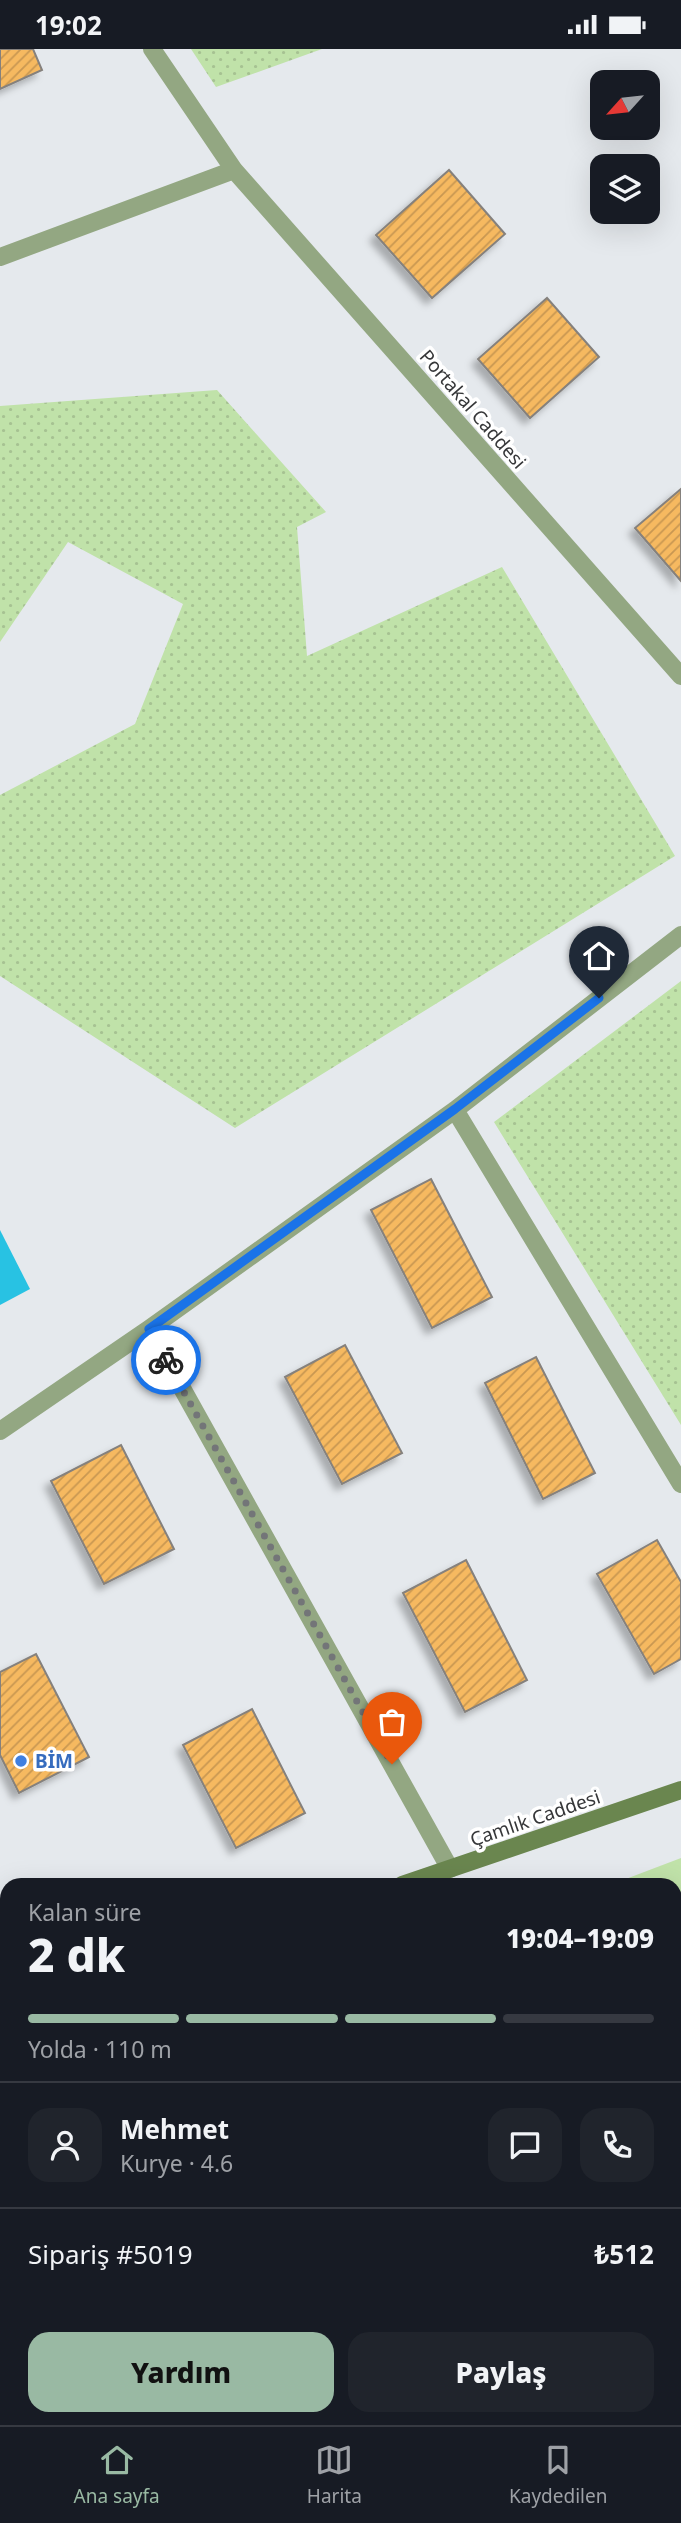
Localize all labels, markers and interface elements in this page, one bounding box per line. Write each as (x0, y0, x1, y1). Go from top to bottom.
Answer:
text: 19:02 (35, 7, 102, 43)
north arrow (590, 70, 660, 140)
map controls (590, 70, 660, 224)
button: layers (590, 154, 660, 224)
street label: Portakal Caddesi (414, 344, 532, 474)
pin (569, 926, 629, 998)
icon: home (580, 937, 618, 975)
courier (131, 1325, 201, 1395)
icon: bike (147, 1341, 185, 1379)
pin (362, 1692, 422, 1764)
icon: bag (373, 1703, 411, 1741)
place label: BİM (35, 1748, 73, 1774)
marker: BİM (13, 1753, 29, 1769)
street label: Çamlık Caddesi (466, 1784, 604, 1852)
text: Kalan süre (28, 1896, 141, 1928)
text: 19:04–19:09 (506, 1920, 654, 1956)
text: 2 dk (28, 1923, 125, 1985)
text: Yolda · 110 m (28, 2033, 172, 2065)
button: person (28, 2108, 102, 2182)
button: chat (488, 2108, 562, 2182)
button: phone (580, 2108, 654, 2182)
text: Mehmet (120, 2111, 229, 2147)
text: Kurye · 4.6 (120, 2147, 233, 2179)
text: Sipariş #5019 (28, 2236, 193, 2272)
text: ₺512 (595, 2236, 654, 2272)
button: Yardım (28, 2332, 334, 2412)
button: Paylaş (348, 2332, 654, 2412)
tab: Ana sayfa (74, 2441, 160, 2509)
tab: Harita (307, 2441, 362, 2509)
tab: Kaydedilen (509, 2441, 607, 2509)

